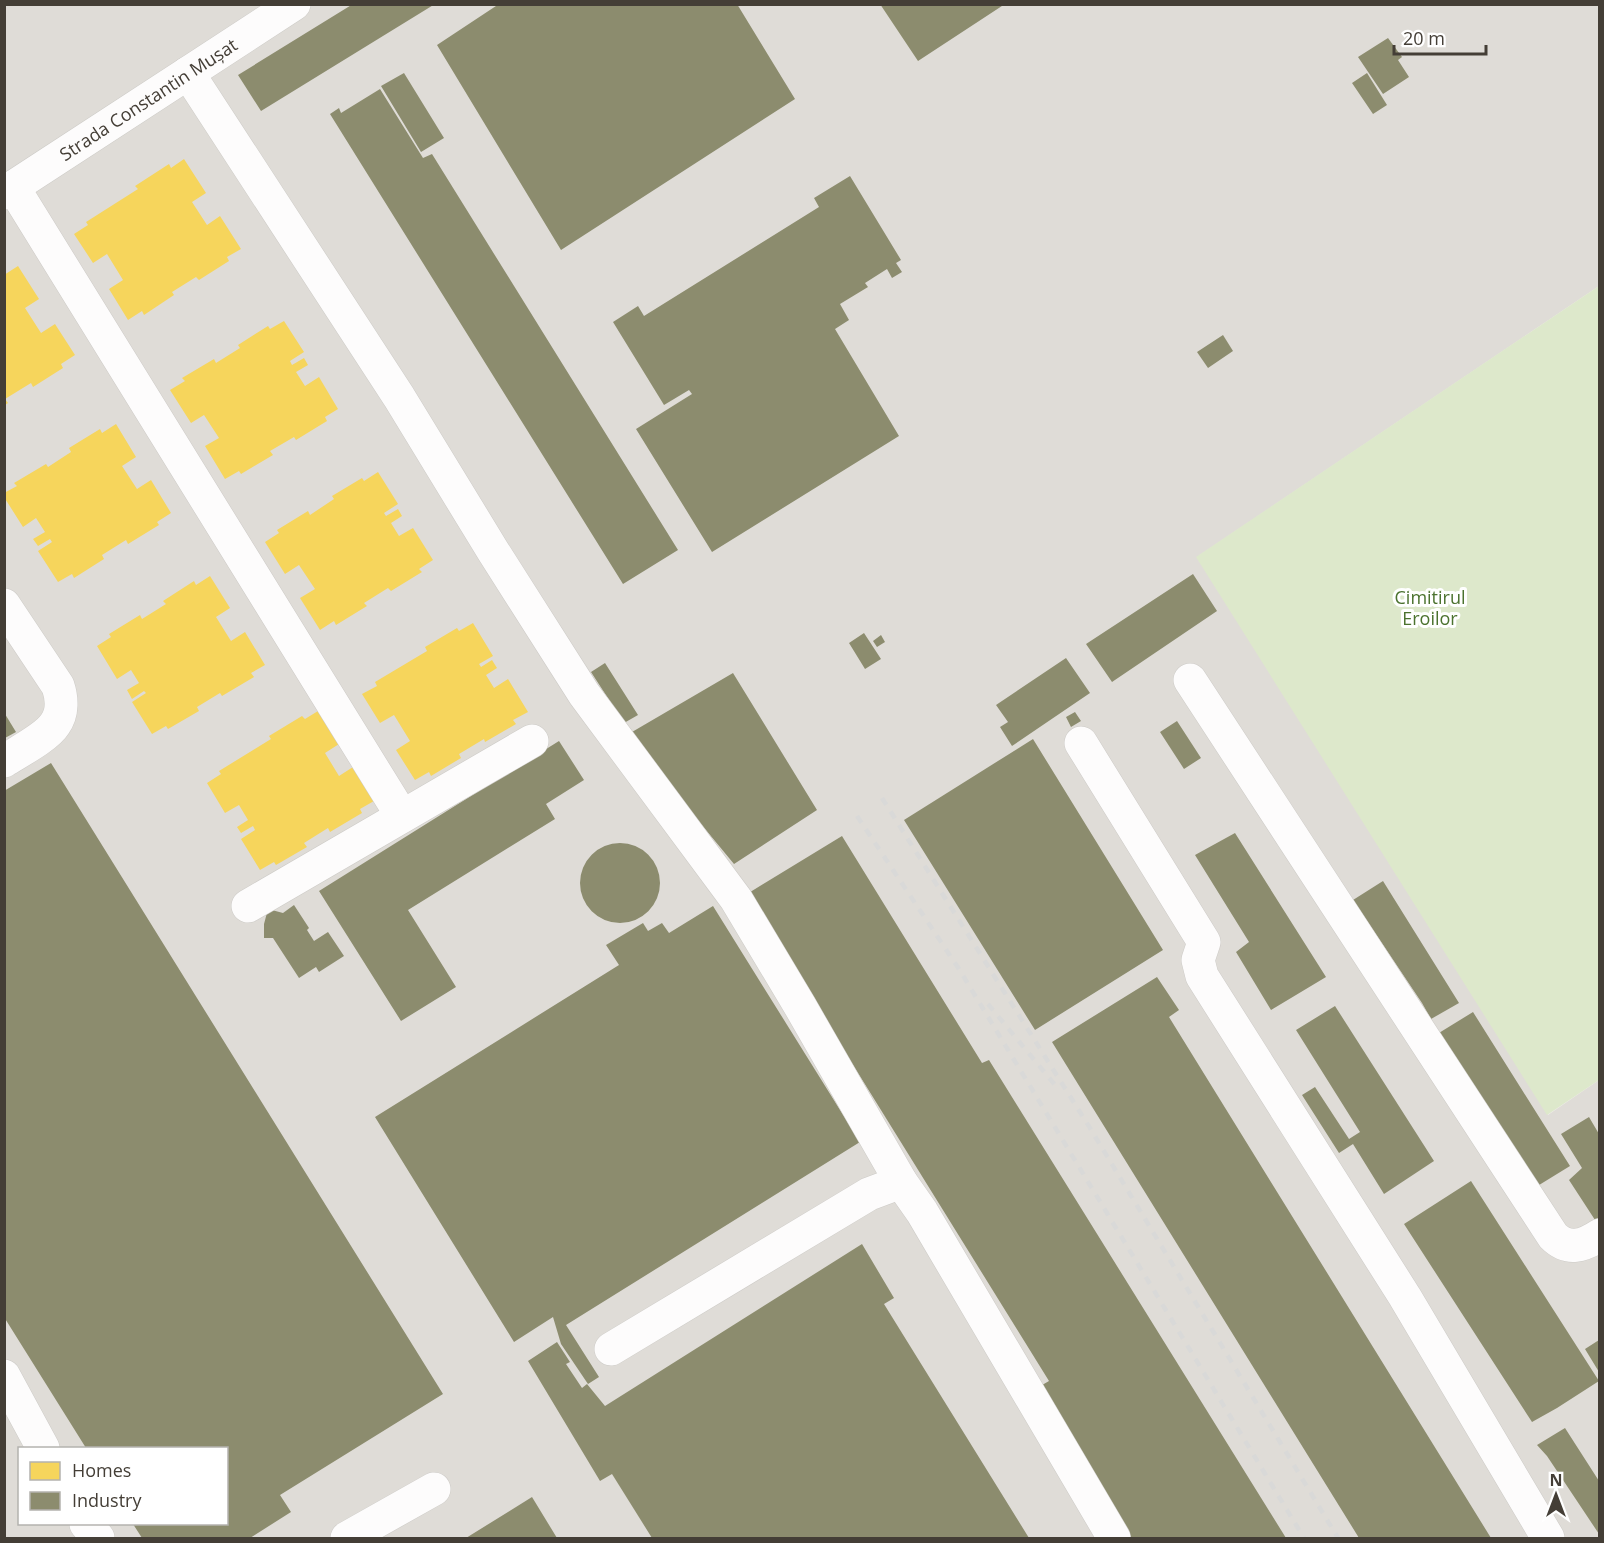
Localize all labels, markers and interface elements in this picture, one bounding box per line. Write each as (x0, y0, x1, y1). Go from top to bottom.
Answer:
scale bar (1394, 18, 1486, 56)
text: 20 m (1403, 26, 1445, 50)
street label: Strada Constantin Mușat (55, 32, 242, 166)
park label: Cimitirul Eroilor (1395, 585, 1466, 630)
legend (18, 1447, 228, 1525)
text: Homes (72, 1458, 131, 1482)
north arrow (1526, 1465, 1586, 1525)
text: N (1549, 1469, 1563, 1491)
text: Industry (72, 1488, 142, 1512)

